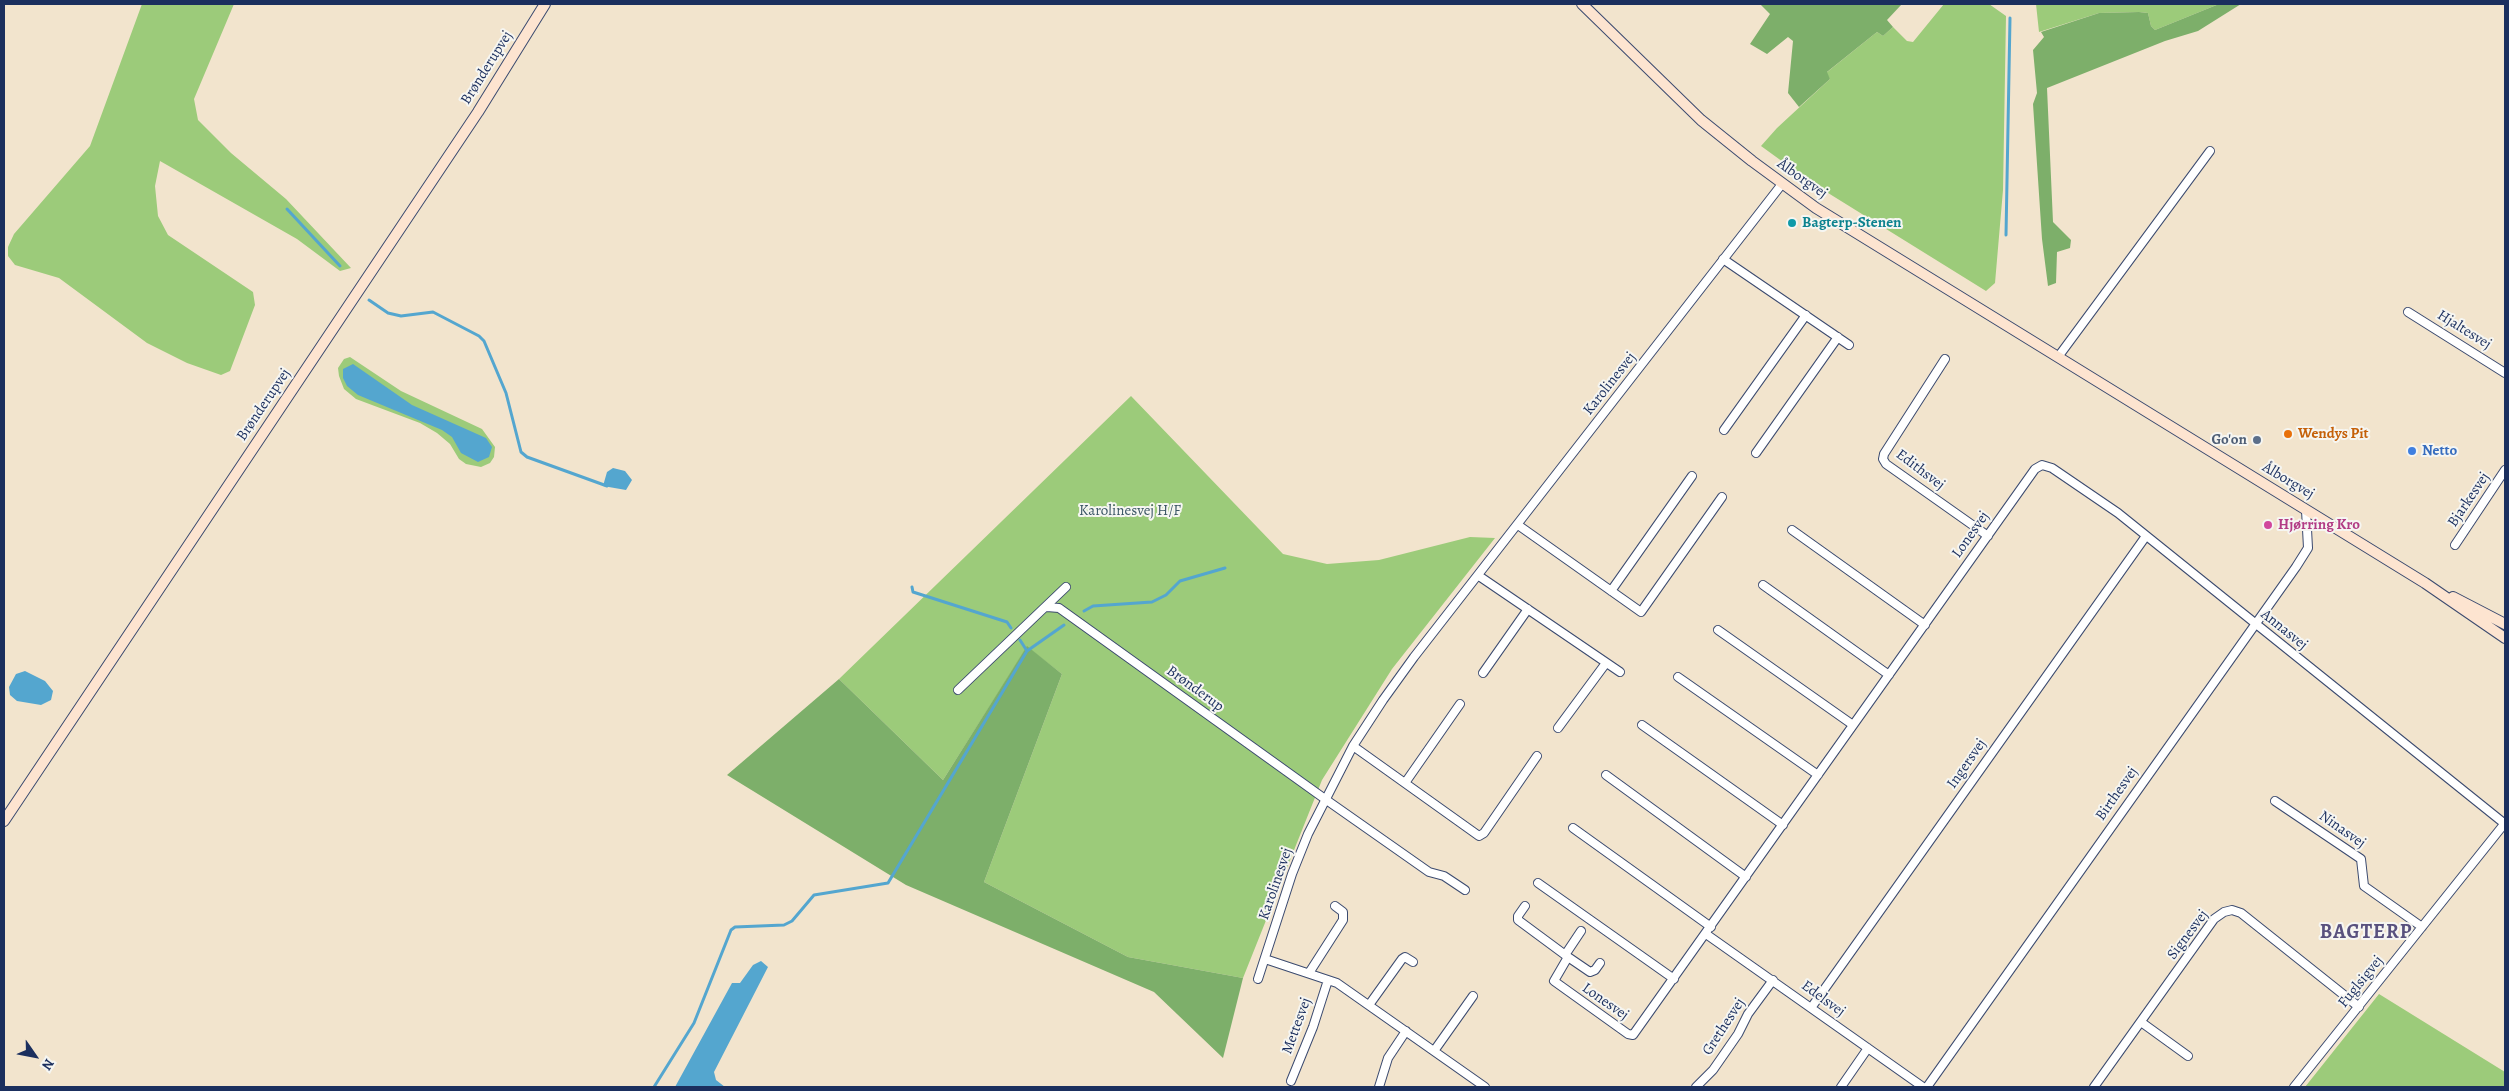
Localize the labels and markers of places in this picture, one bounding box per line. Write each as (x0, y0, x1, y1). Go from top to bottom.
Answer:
place label: Bagterp-Stenen (1802, 214, 1902, 232)
marker: Bagterp-Stenen (1786, 217, 1798, 229)
place label: Wendys Pit (2298, 425, 2368, 443)
marker: Wendys Pit (2282, 428, 2294, 440)
place label: Go'on (2212, 431, 2247, 449)
marker: Go'on (2251, 434, 2263, 446)
place label: Netto (2422, 442, 2457, 460)
marker: Netto (2406, 445, 2418, 457)
place label: Hjørring Kro (2278, 516, 2360, 534)
marker: Hjørring Kro (2262, 519, 2274, 531)

